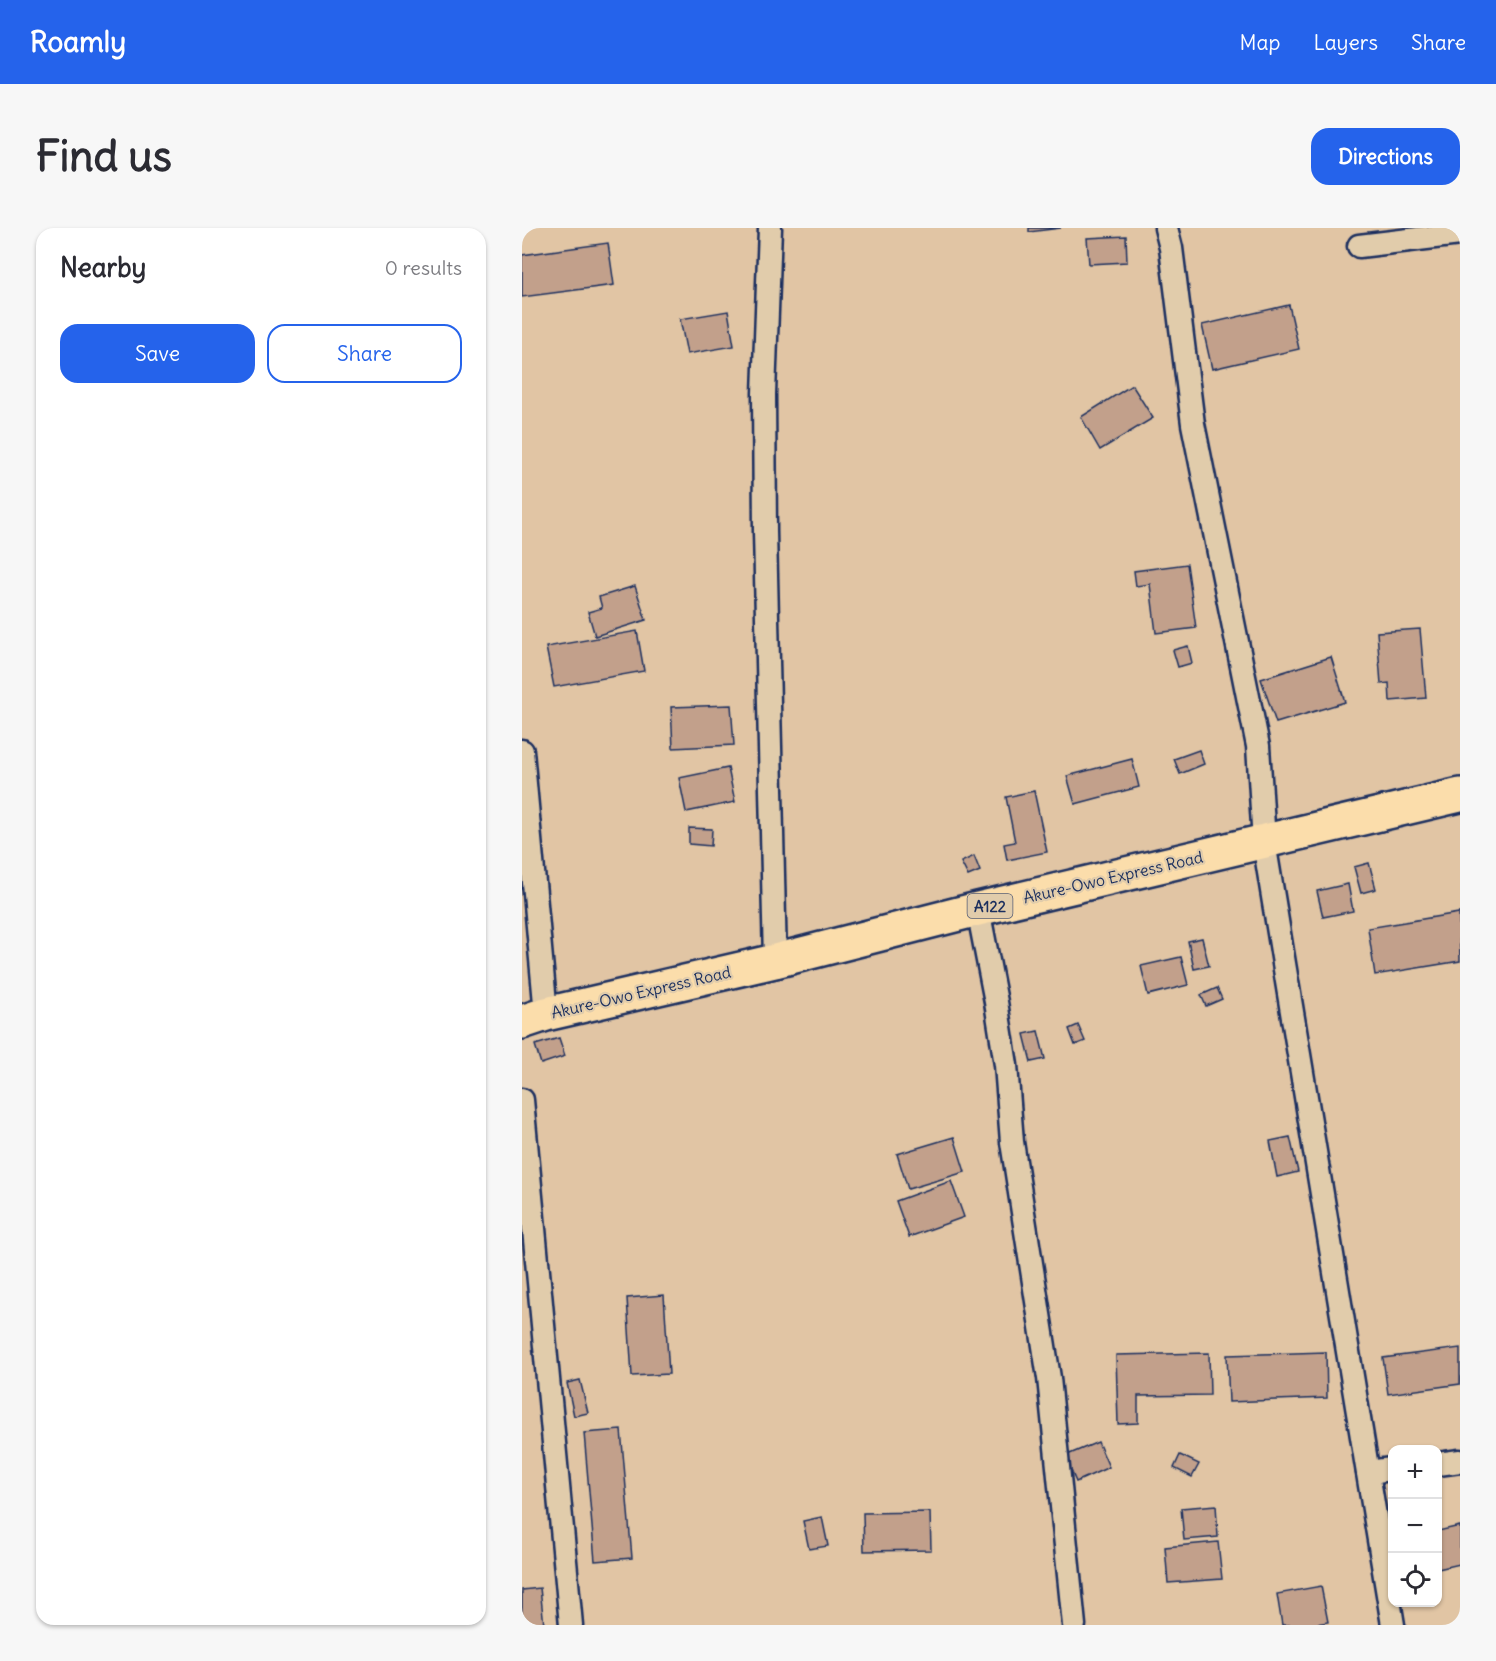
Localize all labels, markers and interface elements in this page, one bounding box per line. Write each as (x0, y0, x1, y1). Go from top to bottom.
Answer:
text: Roamly (30, 24, 126, 60)
text: Map (1240, 29, 1280, 56)
text: Layers (1313, 29, 1378, 56)
text: Share (1411, 29, 1466, 56)
button: Directions (1311, 128, 1460, 185)
text: Find us (36, 130, 172, 182)
text: Nearby (60, 251, 146, 284)
text: 0 results (385, 255, 462, 280)
button: Save (60, 324, 255, 383)
button: Share (267, 324, 462, 383)
street label: Akure-Owo Express Road (1021, 847, 1205, 907)
road number: A122 (968, 894, 1012, 918)
street label: Akure-Owo Express Road (549, 962, 733, 1022)
map controls (1388, 1445, 1442, 1607)
button: + (1388, 1445, 1442, 1499)
button: − (1388, 1499, 1442, 1553)
button: locate (1388, 1553, 1442, 1607)

